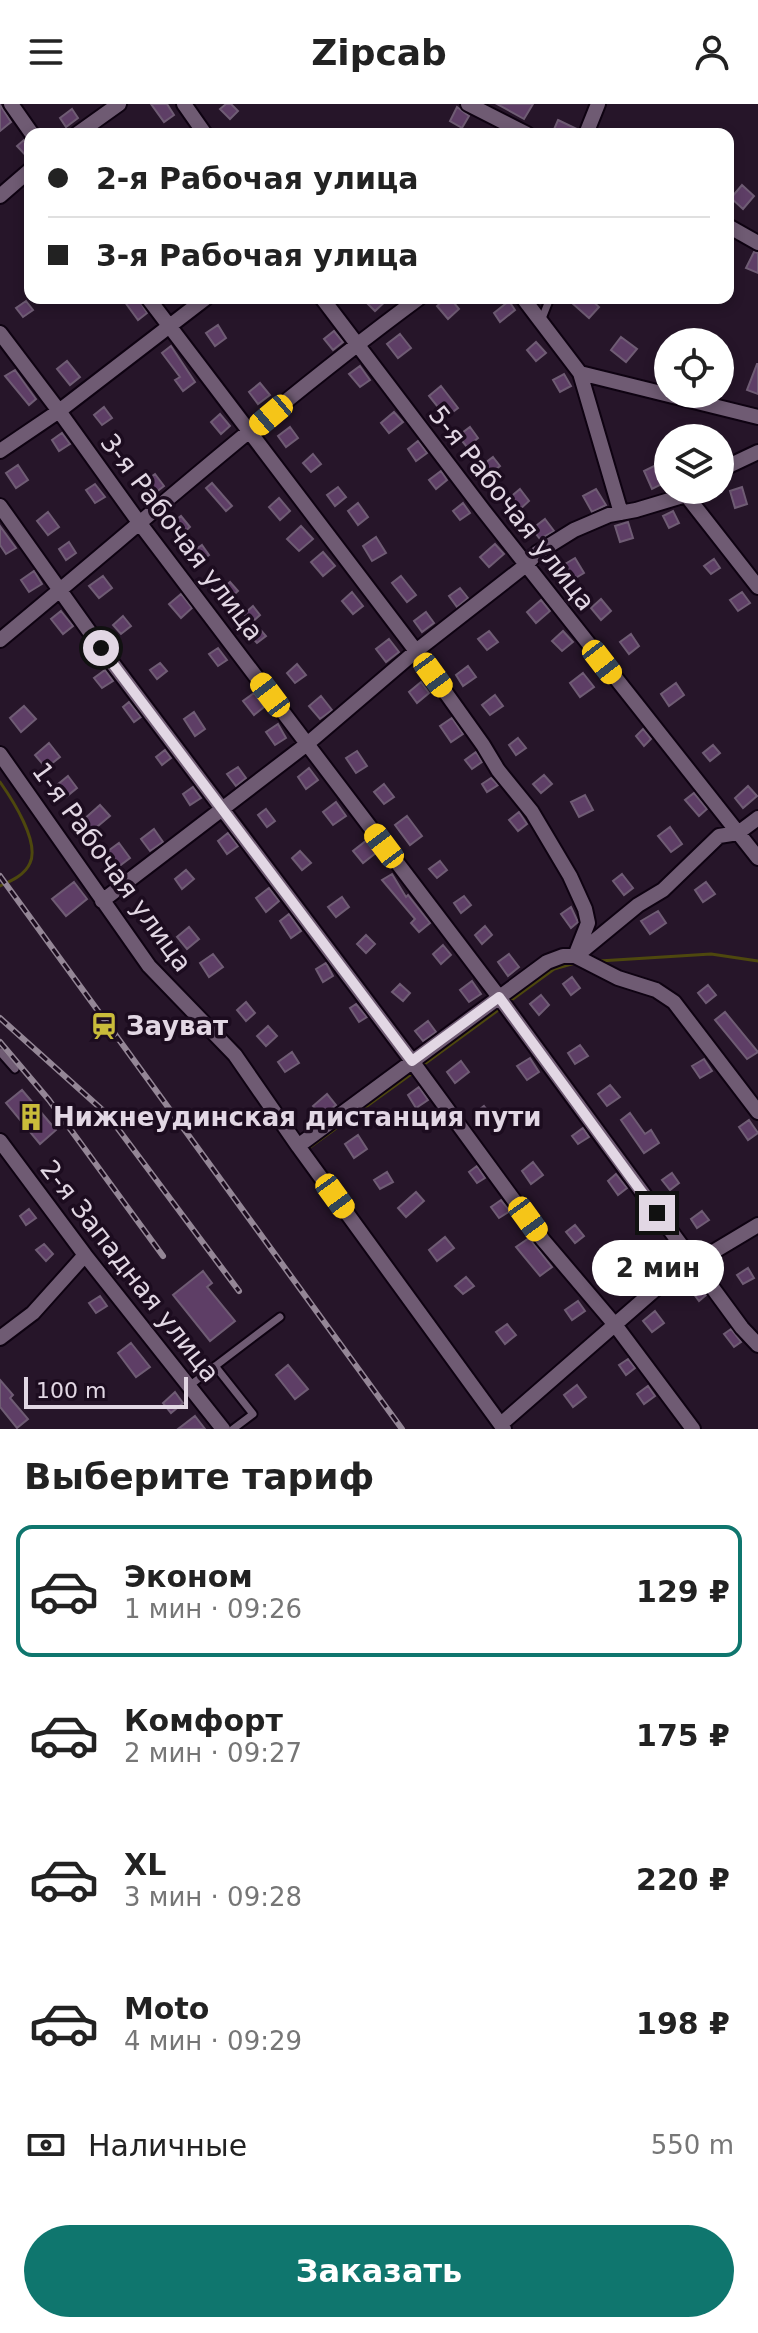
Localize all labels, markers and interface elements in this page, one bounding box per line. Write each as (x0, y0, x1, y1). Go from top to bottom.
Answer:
icon: menu (24, 30, 68, 74)
icon: person (690, 30, 734, 74)
text: Zipcab (311, 32, 447, 73)
text: 2-я Рабочая улица (96, 161, 418, 196)
text: 3-я Рабочая улица (96, 238, 418, 273)
map controls (654, 328, 734, 504)
button: locate (654, 328, 734, 408)
car (245, 390, 297, 440)
street label: 5-я Рабочая улица (423, 400, 601, 616)
button: layers (654, 424, 734, 504)
street label: 3-я Рабочая улица (94, 428, 270, 646)
route start (83, 630, 119, 666)
car (578, 636, 626, 688)
car (409, 649, 457, 701)
car (246, 669, 294, 721)
street label: 1-я Рабочая улица (26, 757, 198, 977)
car (360, 820, 408, 872)
station icon: Зауват (89, 1011, 119, 1041)
place label: Зауват (126, 1011, 228, 1041)
building icon: Нижнеудинская дистанция пути (16, 1102, 46, 1132)
place label: Нижнеудинская дистанция пути (53, 1102, 542, 1132)
street label: 2-я Западная улица (34, 1154, 226, 1388)
car (311, 1170, 359, 1222)
car (504, 1193, 552, 1245)
route end (639, 1195, 675, 1231)
callout: 2 мин (591, 1241, 723, 1297)
text: 2 мин (616, 1253, 700, 1283)
scale bar (24, 1373, 188, 1409)
text: 100 m (36, 1378, 106, 1403)
text: Выберите тариф (24, 1456, 374, 1497)
icon: car (28, 1555, 100, 1627)
text: Эконом (124, 1559, 253, 1594)
text: 129 ₽ (636, 1574, 730, 1609)
text: 1 мин · 09:26 (124, 1594, 302, 1624)
icon: car (28, 1699, 100, 1771)
text: Комфорт (124, 1703, 283, 1738)
text: 175 ₽ (636, 1718, 730, 1753)
text: 2 мин · 09:27 (124, 1738, 302, 1768)
icon: car (28, 1843, 100, 1915)
text: XL (124, 1847, 166, 1882)
text: 220 ₽ (636, 1862, 730, 1897)
text: 3 мин · 09:28 (124, 1882, 302, 1912)
icon: car (28, 1987, 100, 2059)
text: Moto (124, 1991, 209, 2026)
text: 198 ₽ (636, 2006, 730, 2041)
text: 4 мин · 09:29 (124, 2026, 302, 2056)
icon: cash (24, 2123, 68, 2167)
text: Наличные (88, 2128, 247, 2163)
text: 550 m (651, 2130, 734, 2160)
button: Заказать (24, 2225, 734, 2317)

